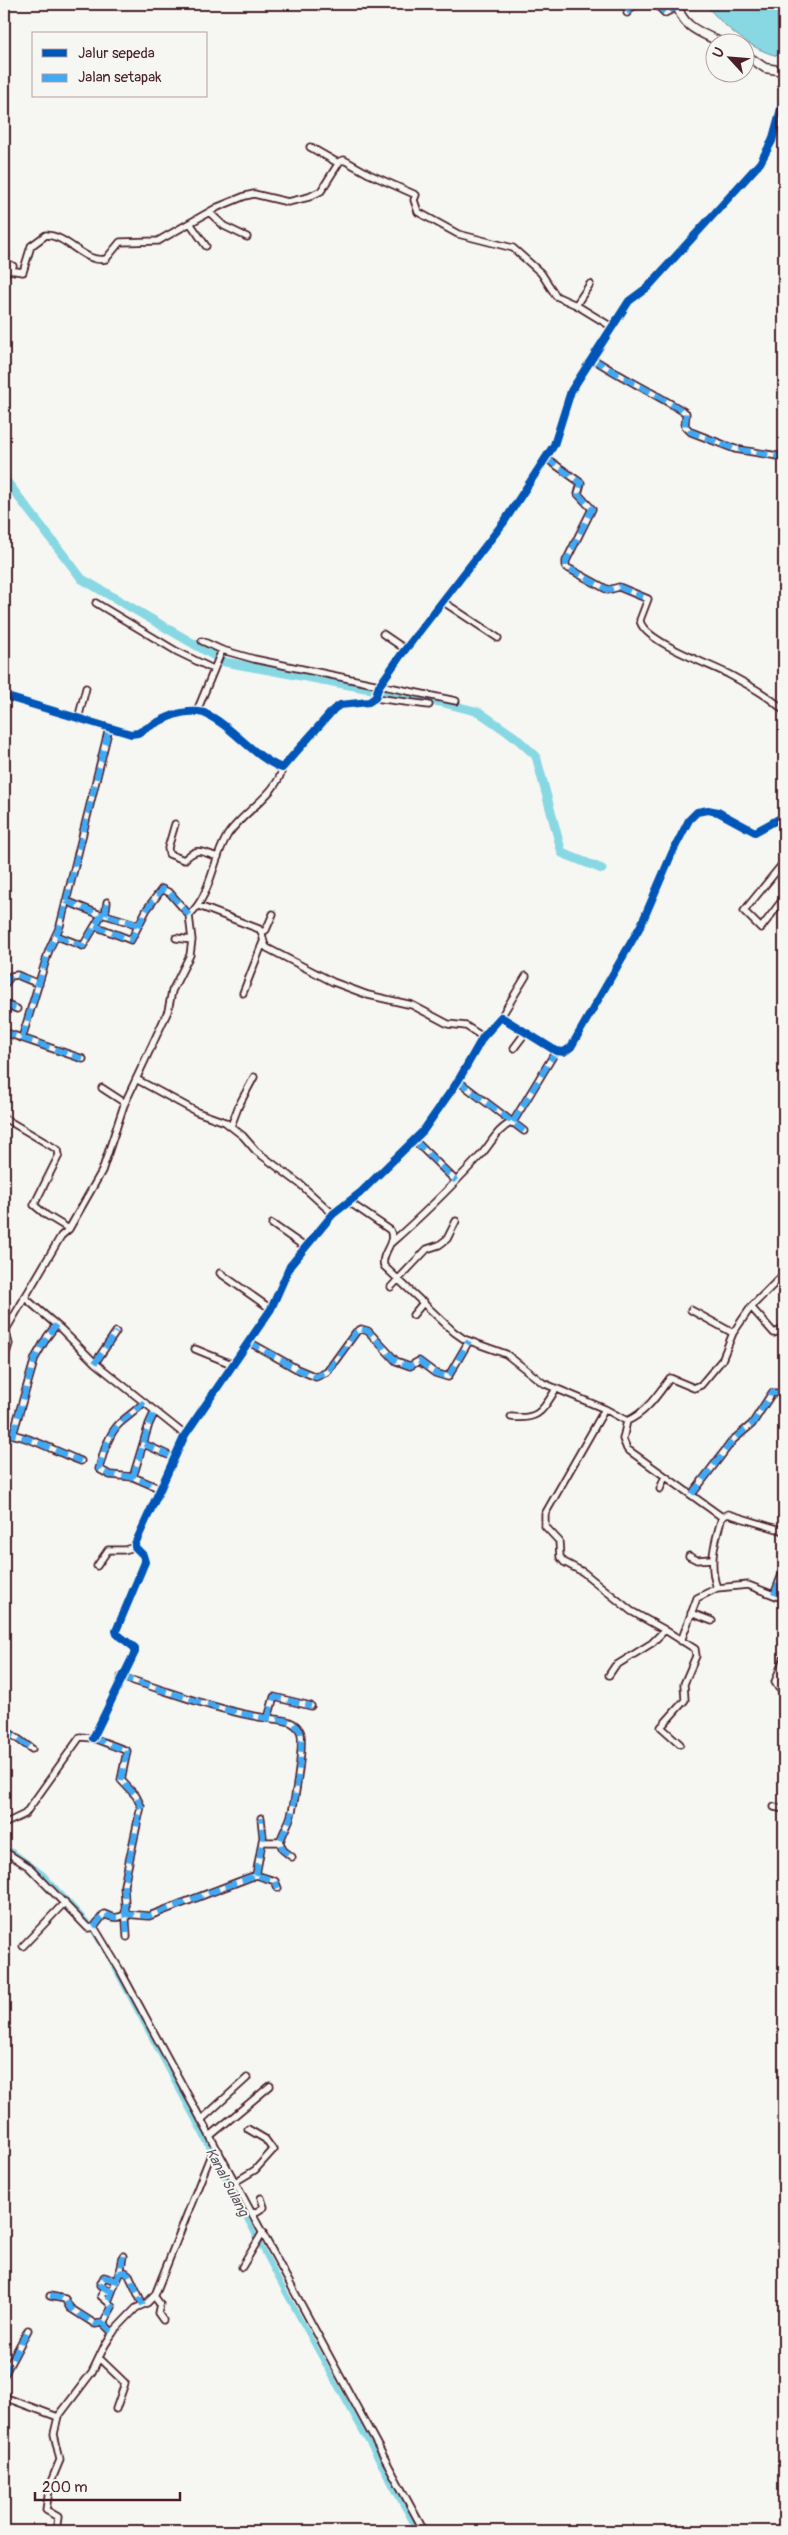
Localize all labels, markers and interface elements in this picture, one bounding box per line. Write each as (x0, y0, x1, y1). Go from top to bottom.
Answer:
legend (32, 32, 208, 98)
north arrow (706, 32, 756, 82)
text: Jalur sepeda (78, 44, 155, 63)
text: U (709, 45, 728, 60)
text: Jalan setapak (78, 68, 162, 87)
water label: Kanal Sulang (202, 2145, 253, 2220)
scale bar (35, 2470, 180, 2502)
text: 200 m (42, 2478, 87, 2497)

